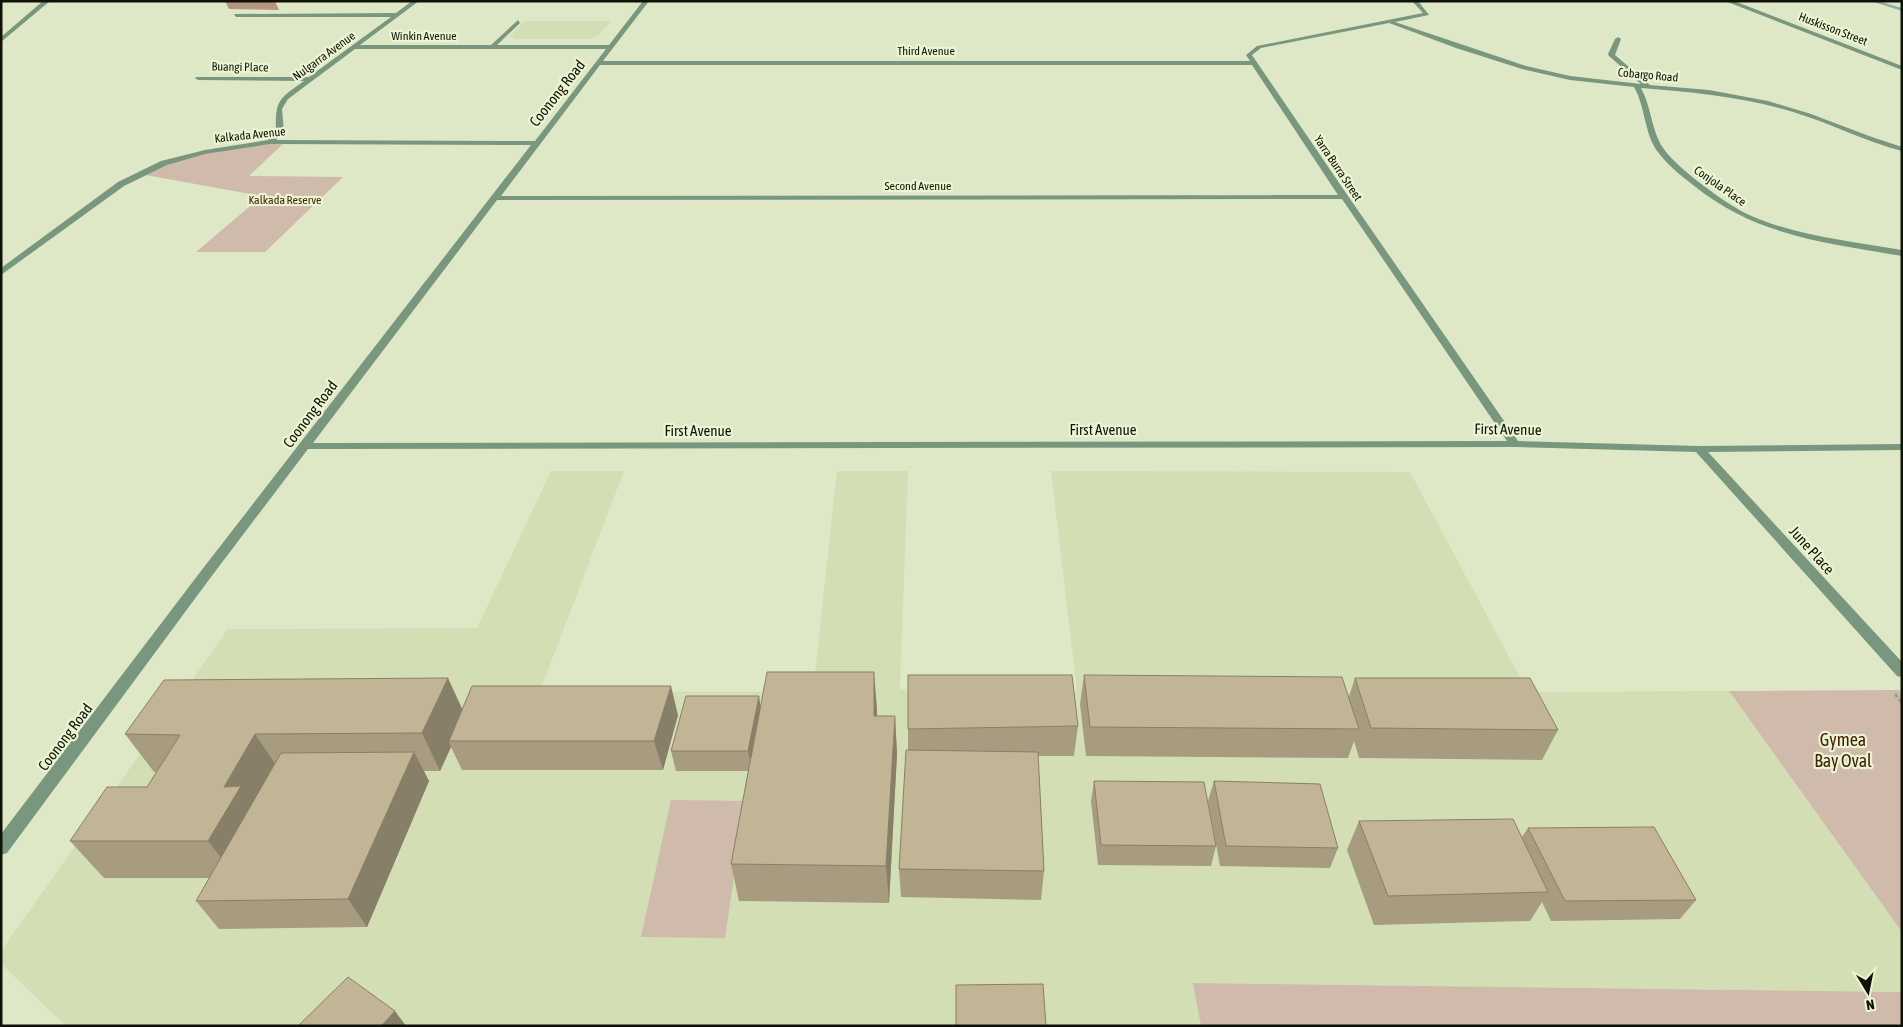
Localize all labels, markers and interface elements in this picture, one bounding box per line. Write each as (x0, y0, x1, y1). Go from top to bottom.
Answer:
street label: Huskisson Street (1797, 9, 1870, 49)
street label: Nulgarra Avenue (290, 29, 358, 83)
street label: Winkin Avenue (391, 29, 457, 43)
street label: Third Avenue (897, 44, 955, 58)
street label: Coonong Road (526, 56, 588, 130)
street label: Buangi Place (211, 60, 269, 74)
street label: Cobargo Road (1617, 65, 1679, 85)
street label: Kalkada Avenue (214, 124, 286, 146)
street label: Yarra Burra Street (1311, 133, 1365, 204)
street label: Conjola Place (1691, 163, 1749, 209)
street label: Second Avenue (885, 179, 951, 193)
park label: Kalkada Reserve (248, 193, 322, 207)
street label: Coonong Road (279, 377, 341, 451)
street label: First Avenue (1474, 420, 1542, 438)
street label: First Avenue (1069, 421, 1137, 438)
street label: First Avenue (664, 422, 732, 439)
street label: June Place (1786, 522, 1838, 578)
street label: Coonong Road (34, 700, 96, 774)
park label: Gymea Bay Oval (1814, 729, 1872, 771)
north arrow (1843, 967, 1893, 1017)
text: N (1865, 996, 1876, 1013)

